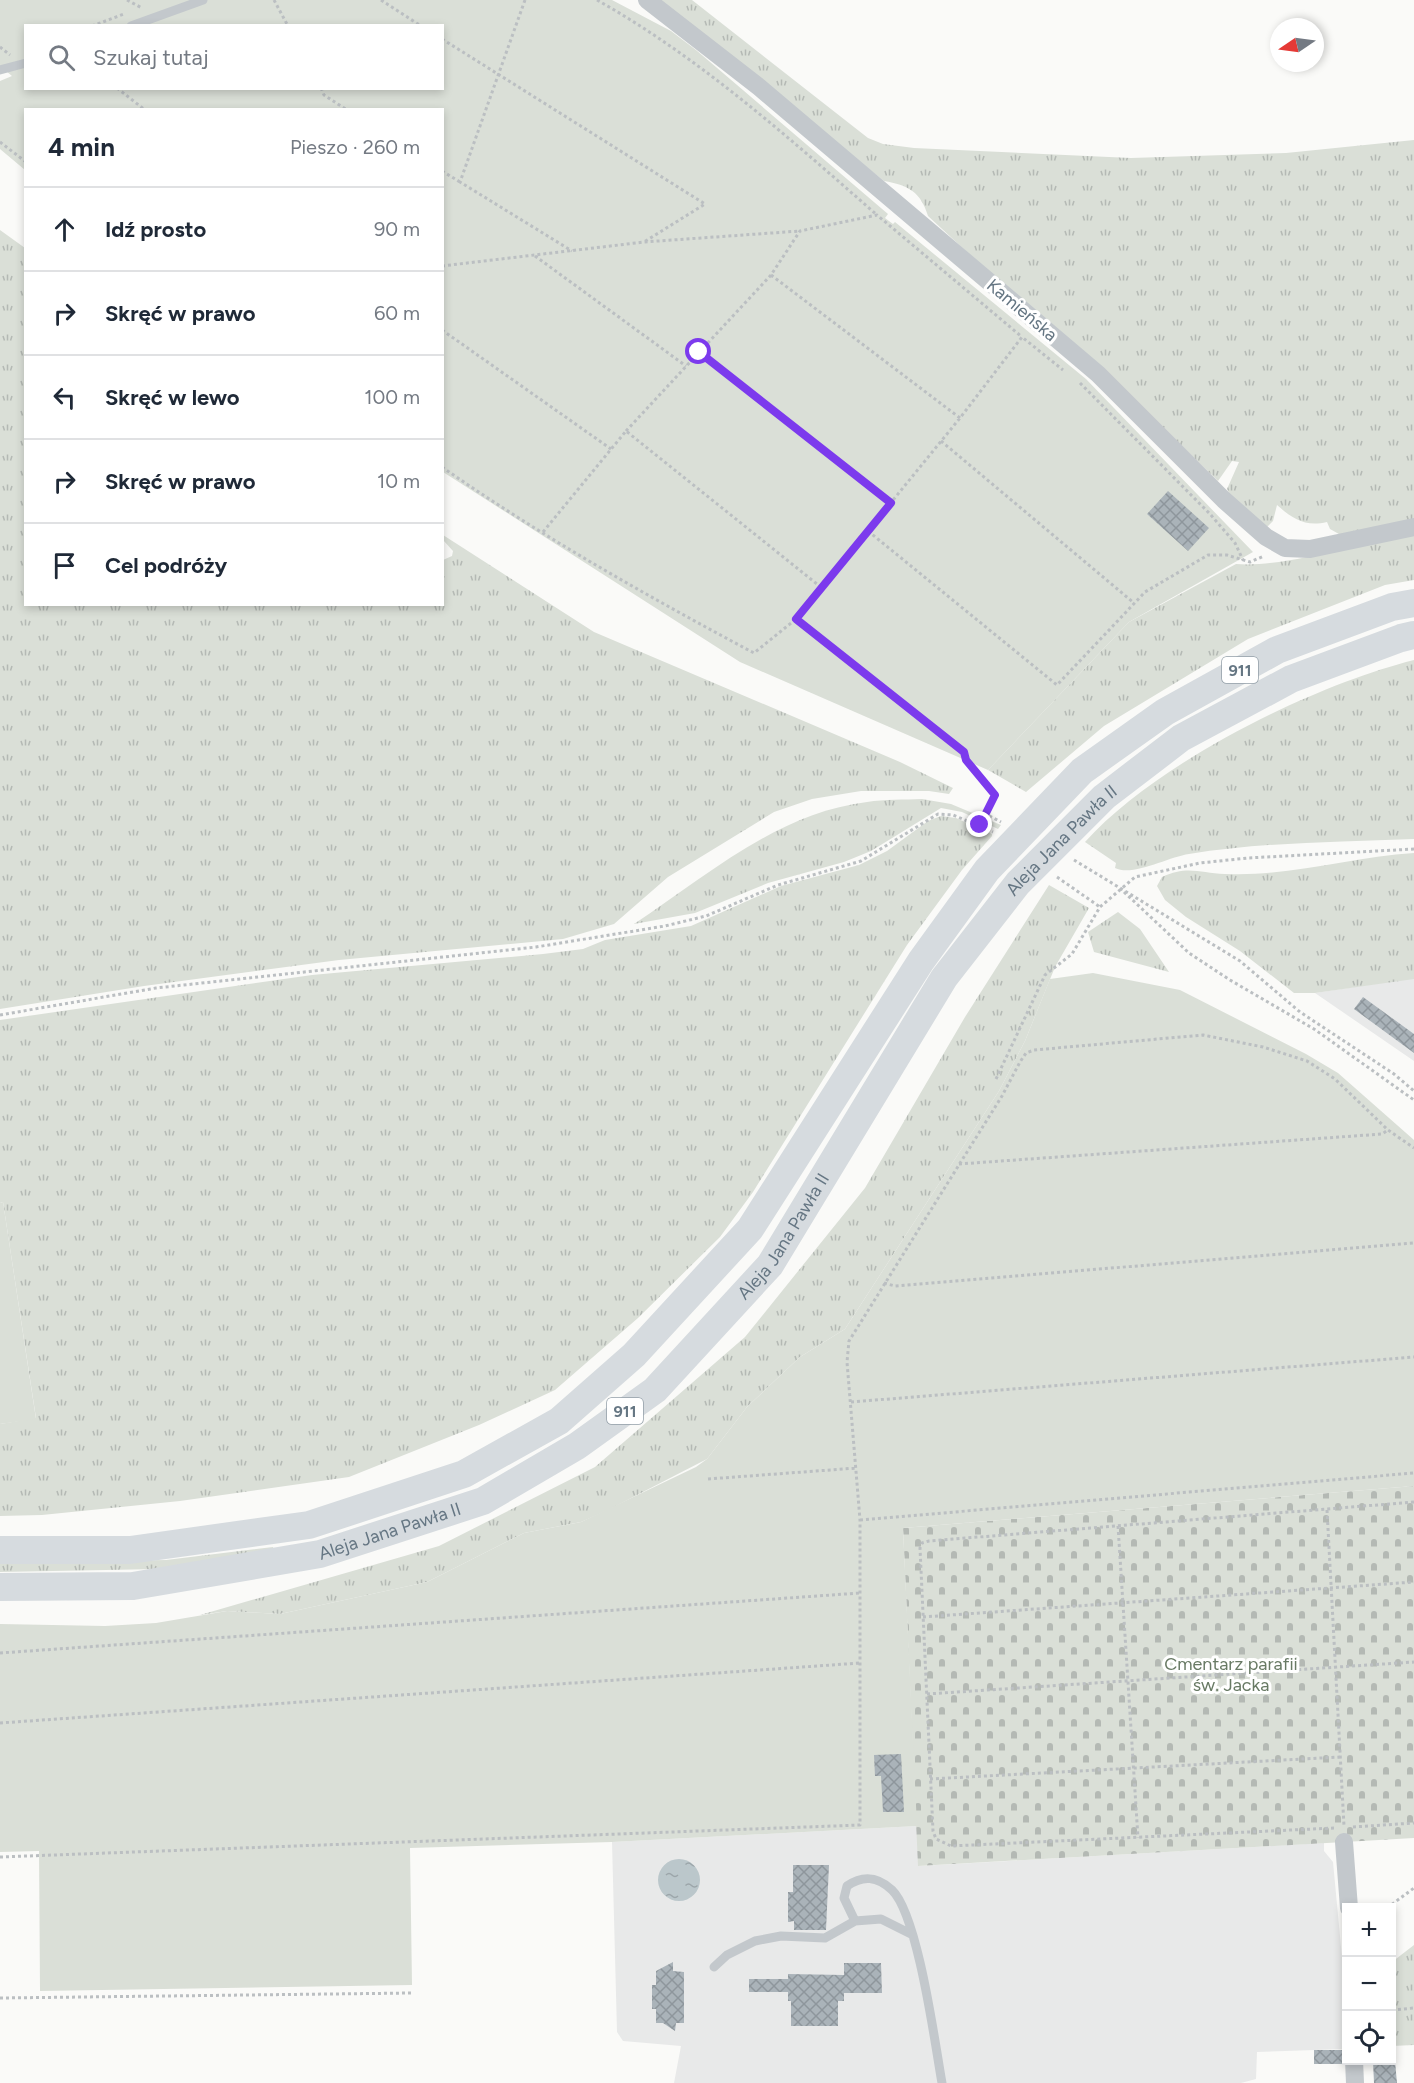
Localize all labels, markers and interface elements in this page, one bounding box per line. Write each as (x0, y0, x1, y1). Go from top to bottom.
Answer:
north arrow (1270, 18, 1324, 72)
search box (24, 24, 444, 90)
icon: search (45, 41, 78, 74)
text: Szukaj tutaj (93, 44, 209, 71)
text: 4 min (48, 131, 115, 163)
text: Pieszo · 260 m (290, 135, 420, 159)
icon: ahead (48, 213, 81, 246)
text: Idź prosto (105, 216, 206, 243)
text: 90 m (374, 217, 420, 241)
street label: Kamieńska (982, 274, 1062, 346)
icon: right (48, 297, 81, 330)
text: Skręć w prawo (105, 300, 255, 327)
text: 60 m (374, 301, 420, 325)
route start (685, 338, 711, 364)
icon: left (48, 381, 81, 414)
text: Skręć w lewo (105, 384, 240, 411)
text: 100 m (364, 385, 420, 409)
icon: right (48, 465, 81, 498)
text: Skręć w prawo (105, 468, 255, 495)
text: 10 m (377, 469, 420, 493)
icon: arrive (48, 549, 81, 582)
text: Cel podróży (105, 552, 227, 579)
road number: 911 (1222, 657, 1258, 683)
street label: Aleja Jana Pawła II (1001, 780, 1122, 900)
route end (966, 811, 992, 837)
street label: Aleja Jana Pawła II (733, 1169, 834, 1304)
road number: 911 (607, 1398, 643, 1424)
street label: Aleja Jana Pawła II (316, 1498, 464, 1565)
park label: Cmentarz parafii św. Jacka (1164, 1653, 1298, 1696)
map controls (1342, 1903, 1396, 2065)
button: + (1342, 1903, 1396, 1957)
button: − (1342, 1957, 1396, 2011)
button: locate (1342, 2011, 1396, 2065)

